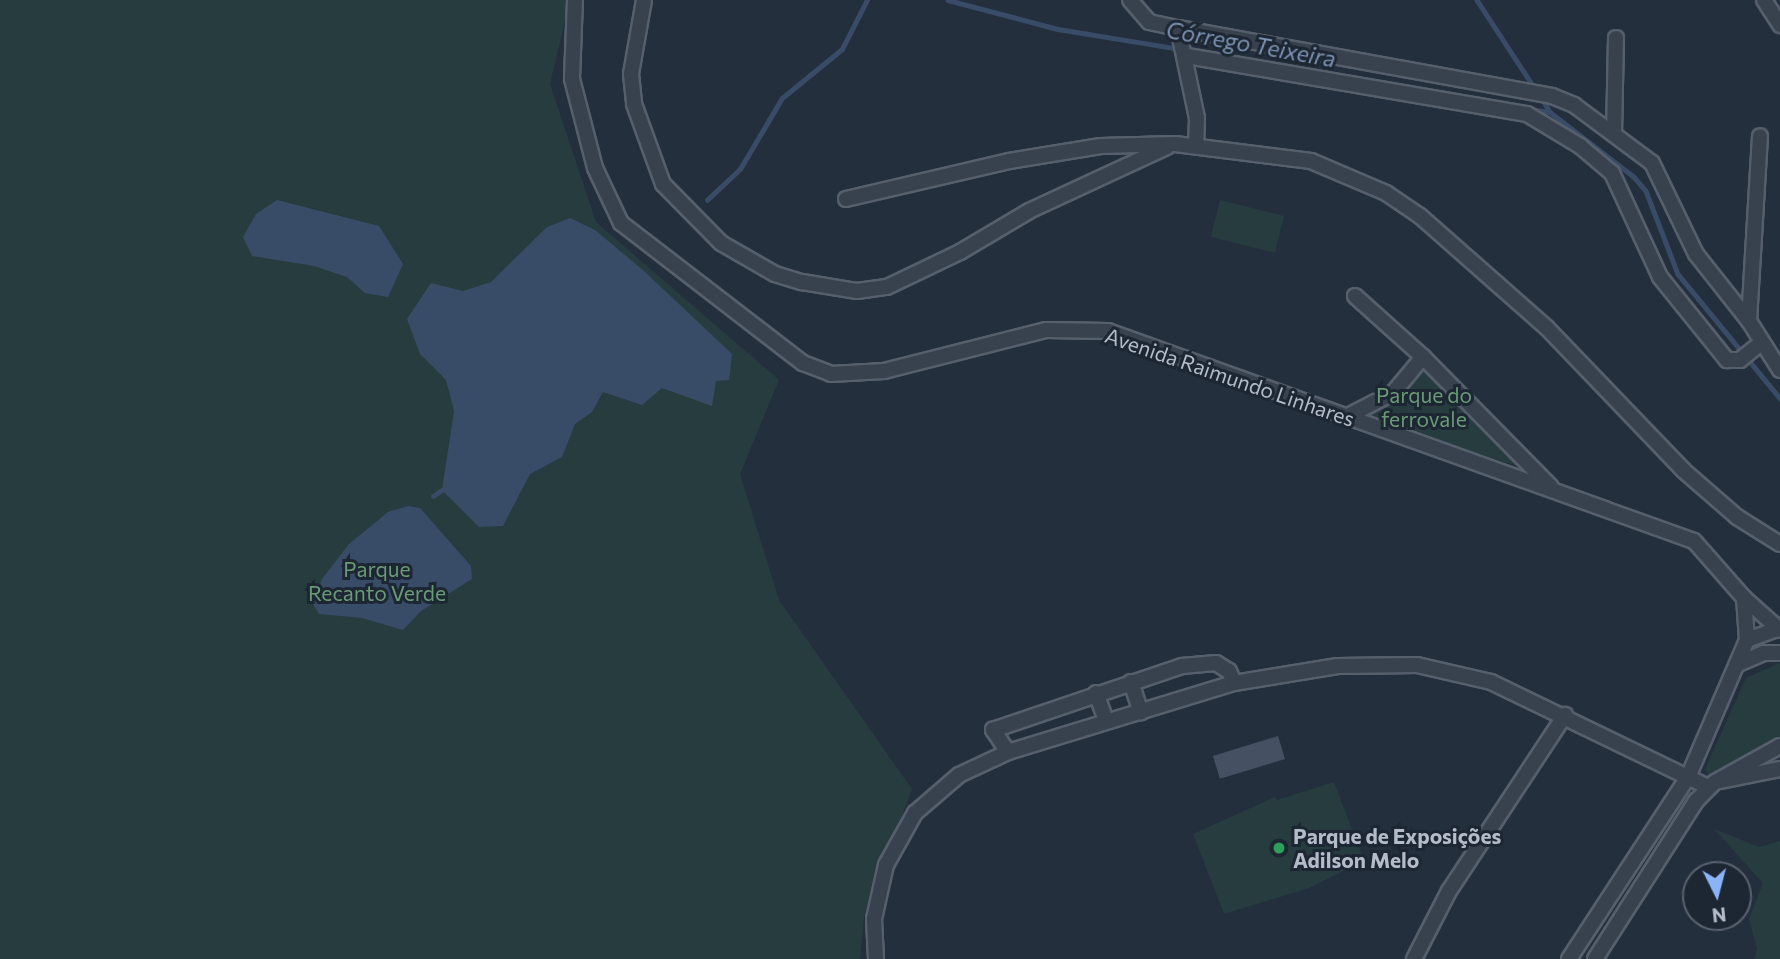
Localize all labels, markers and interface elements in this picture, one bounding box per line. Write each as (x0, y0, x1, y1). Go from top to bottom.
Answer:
water label: Córrego Teixeira (1164, 15, 1338, 73)
street label: Avenida Raimundo Linhares (1102, 322, 1358, 432)
park label: Parque do ferrovale (1376, 382, 1472, 432)
park label: Parque Recanto Verde (308, 556, 446, 606)
place label: Parque de Exposições Adilson Melo (1293, 823, 1501, 873)
marker: Parque de Exposições Adilson Melo (1271, 840, 1287, 856)
north arrow (1682, 861, 1752, 931)
text: N (1711, 903, 1727, 928)

